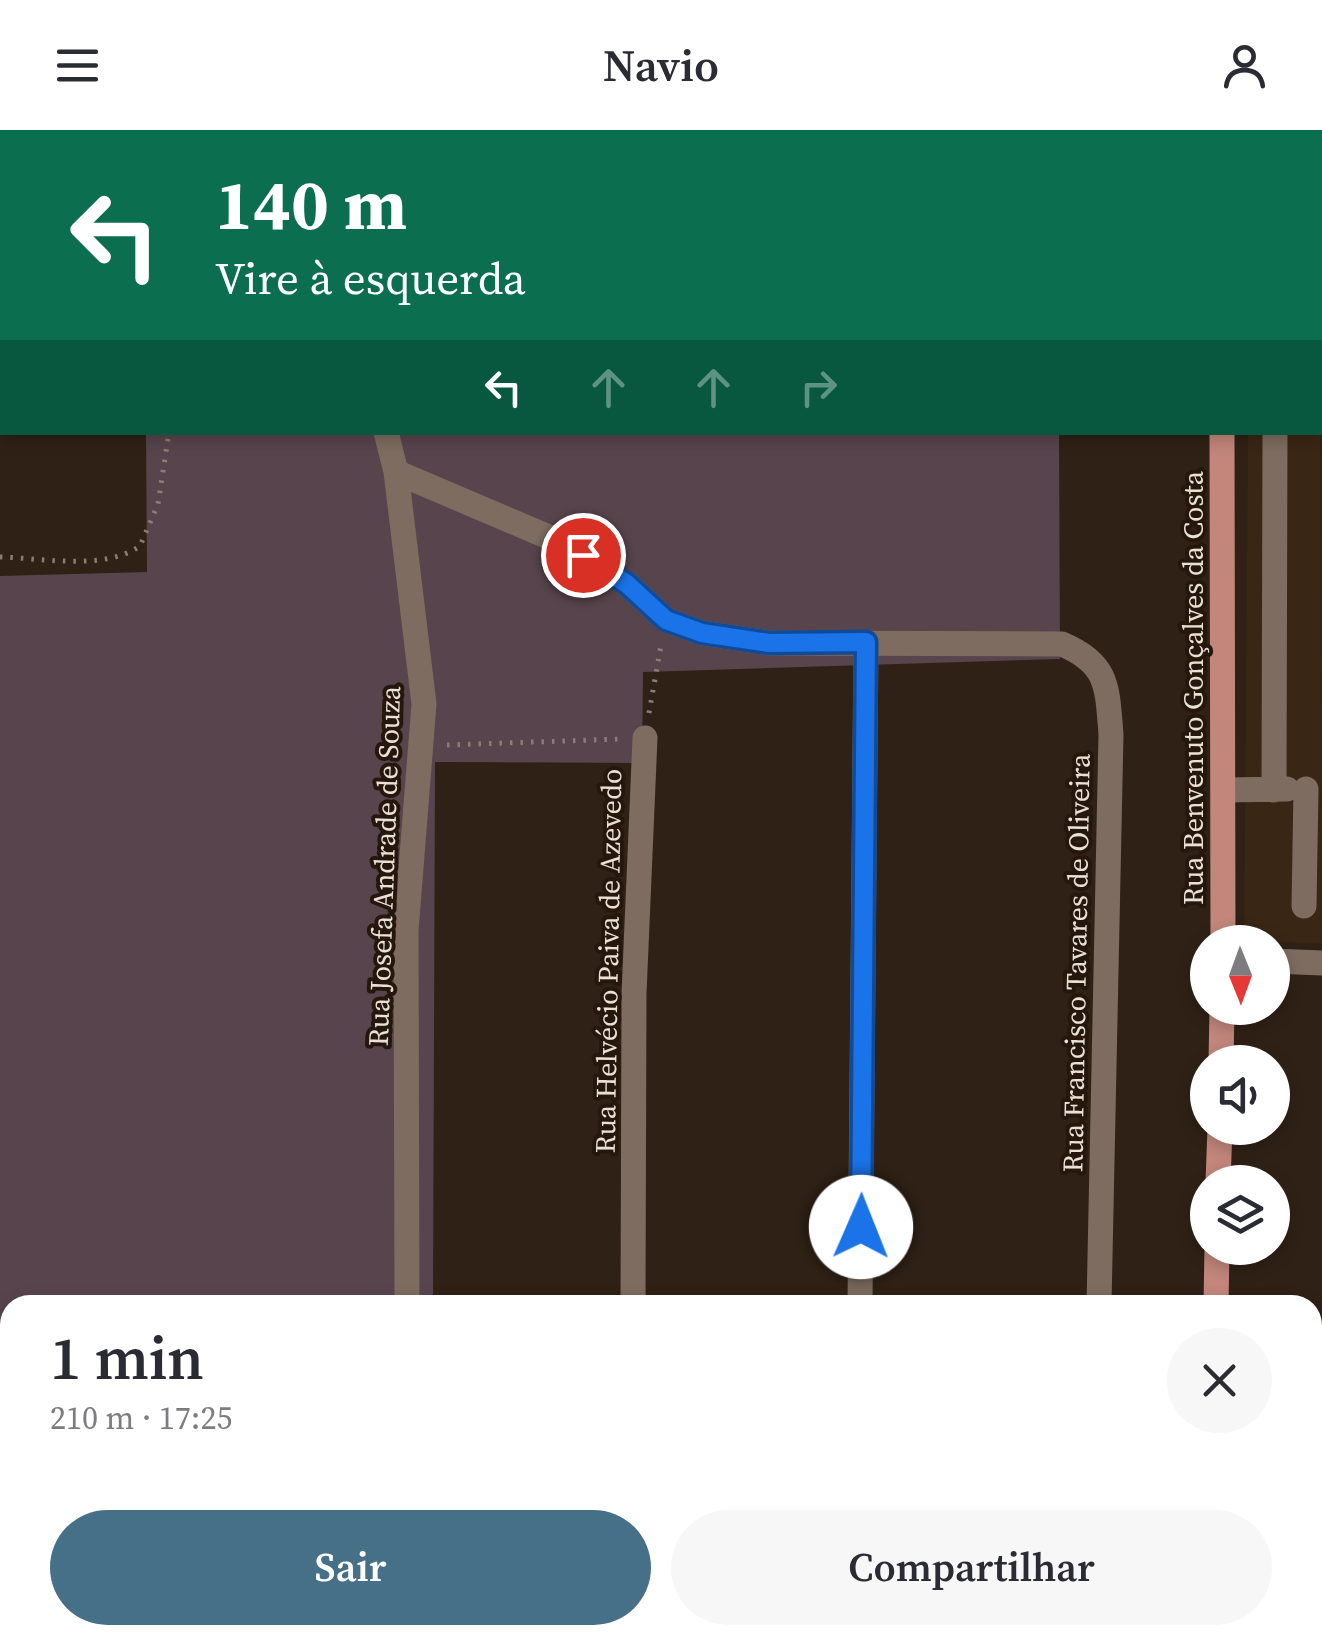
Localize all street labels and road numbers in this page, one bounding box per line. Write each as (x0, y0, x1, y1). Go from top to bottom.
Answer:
street label: Rua Benvenuto Gonçalves da Costa (1174, 470, 1212, 905)
street label: Rua Josefa Andrade de Souza (359, 684, 409, 1047)
street label: Rua Francisco Tavares de Oliveira (1053, 752, 1099, 1173)
street label: Rua Helvécio Paiva de Azevedo (586, 768, 630, 1154)

